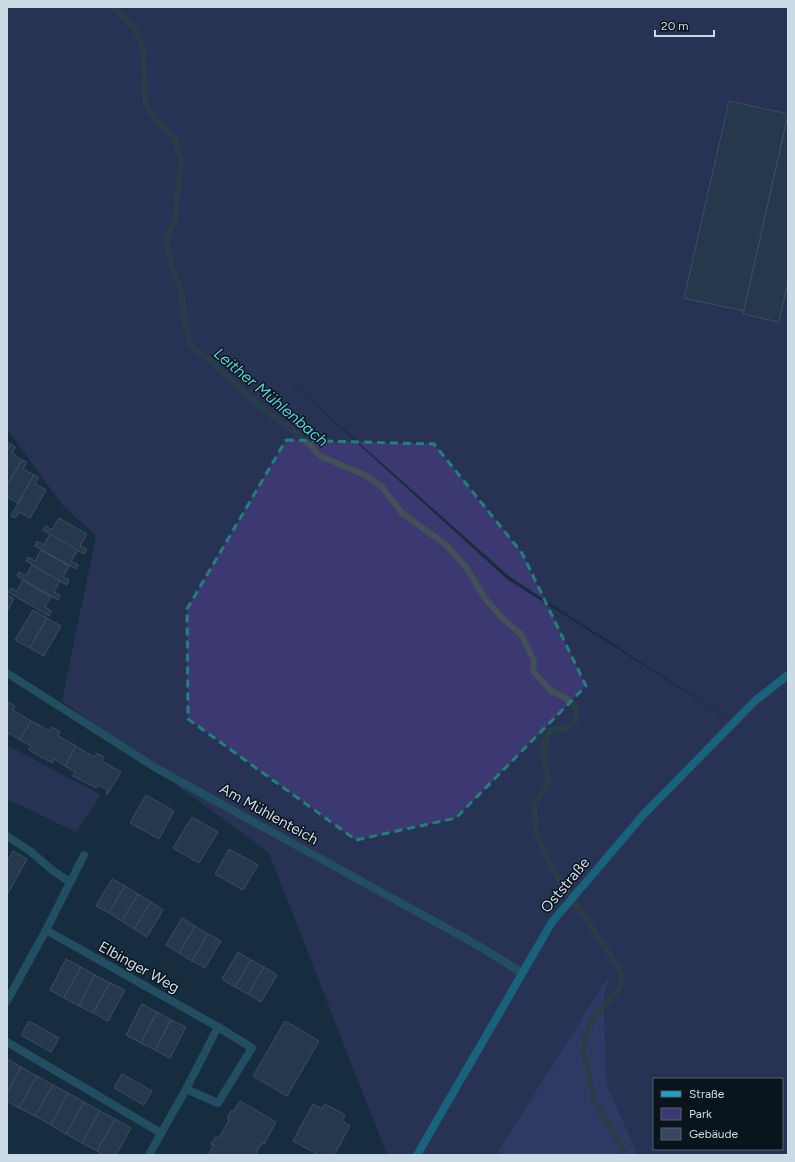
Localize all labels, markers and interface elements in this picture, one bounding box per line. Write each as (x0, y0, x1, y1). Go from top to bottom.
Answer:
scale bar (655, 12, 714, 38)
text: 20 m (661, 19, 689, 33)
water label: Leither Mühlenbach (210, 344, 332, 450)
street label: Am Mühlenteich (217, 780, 321, 848)
street label: Oststraße (537, 854, 593, 916)
street label: Elbinger Weg (96, 937, 182, 997)
legend (653, 1078, 783, 1150)
text: Straße (689, 1087, 725, 1101)
text: Park (689, 1107, 712, 1121)
text: Gebäude (689, 1127, 739, 1141)

